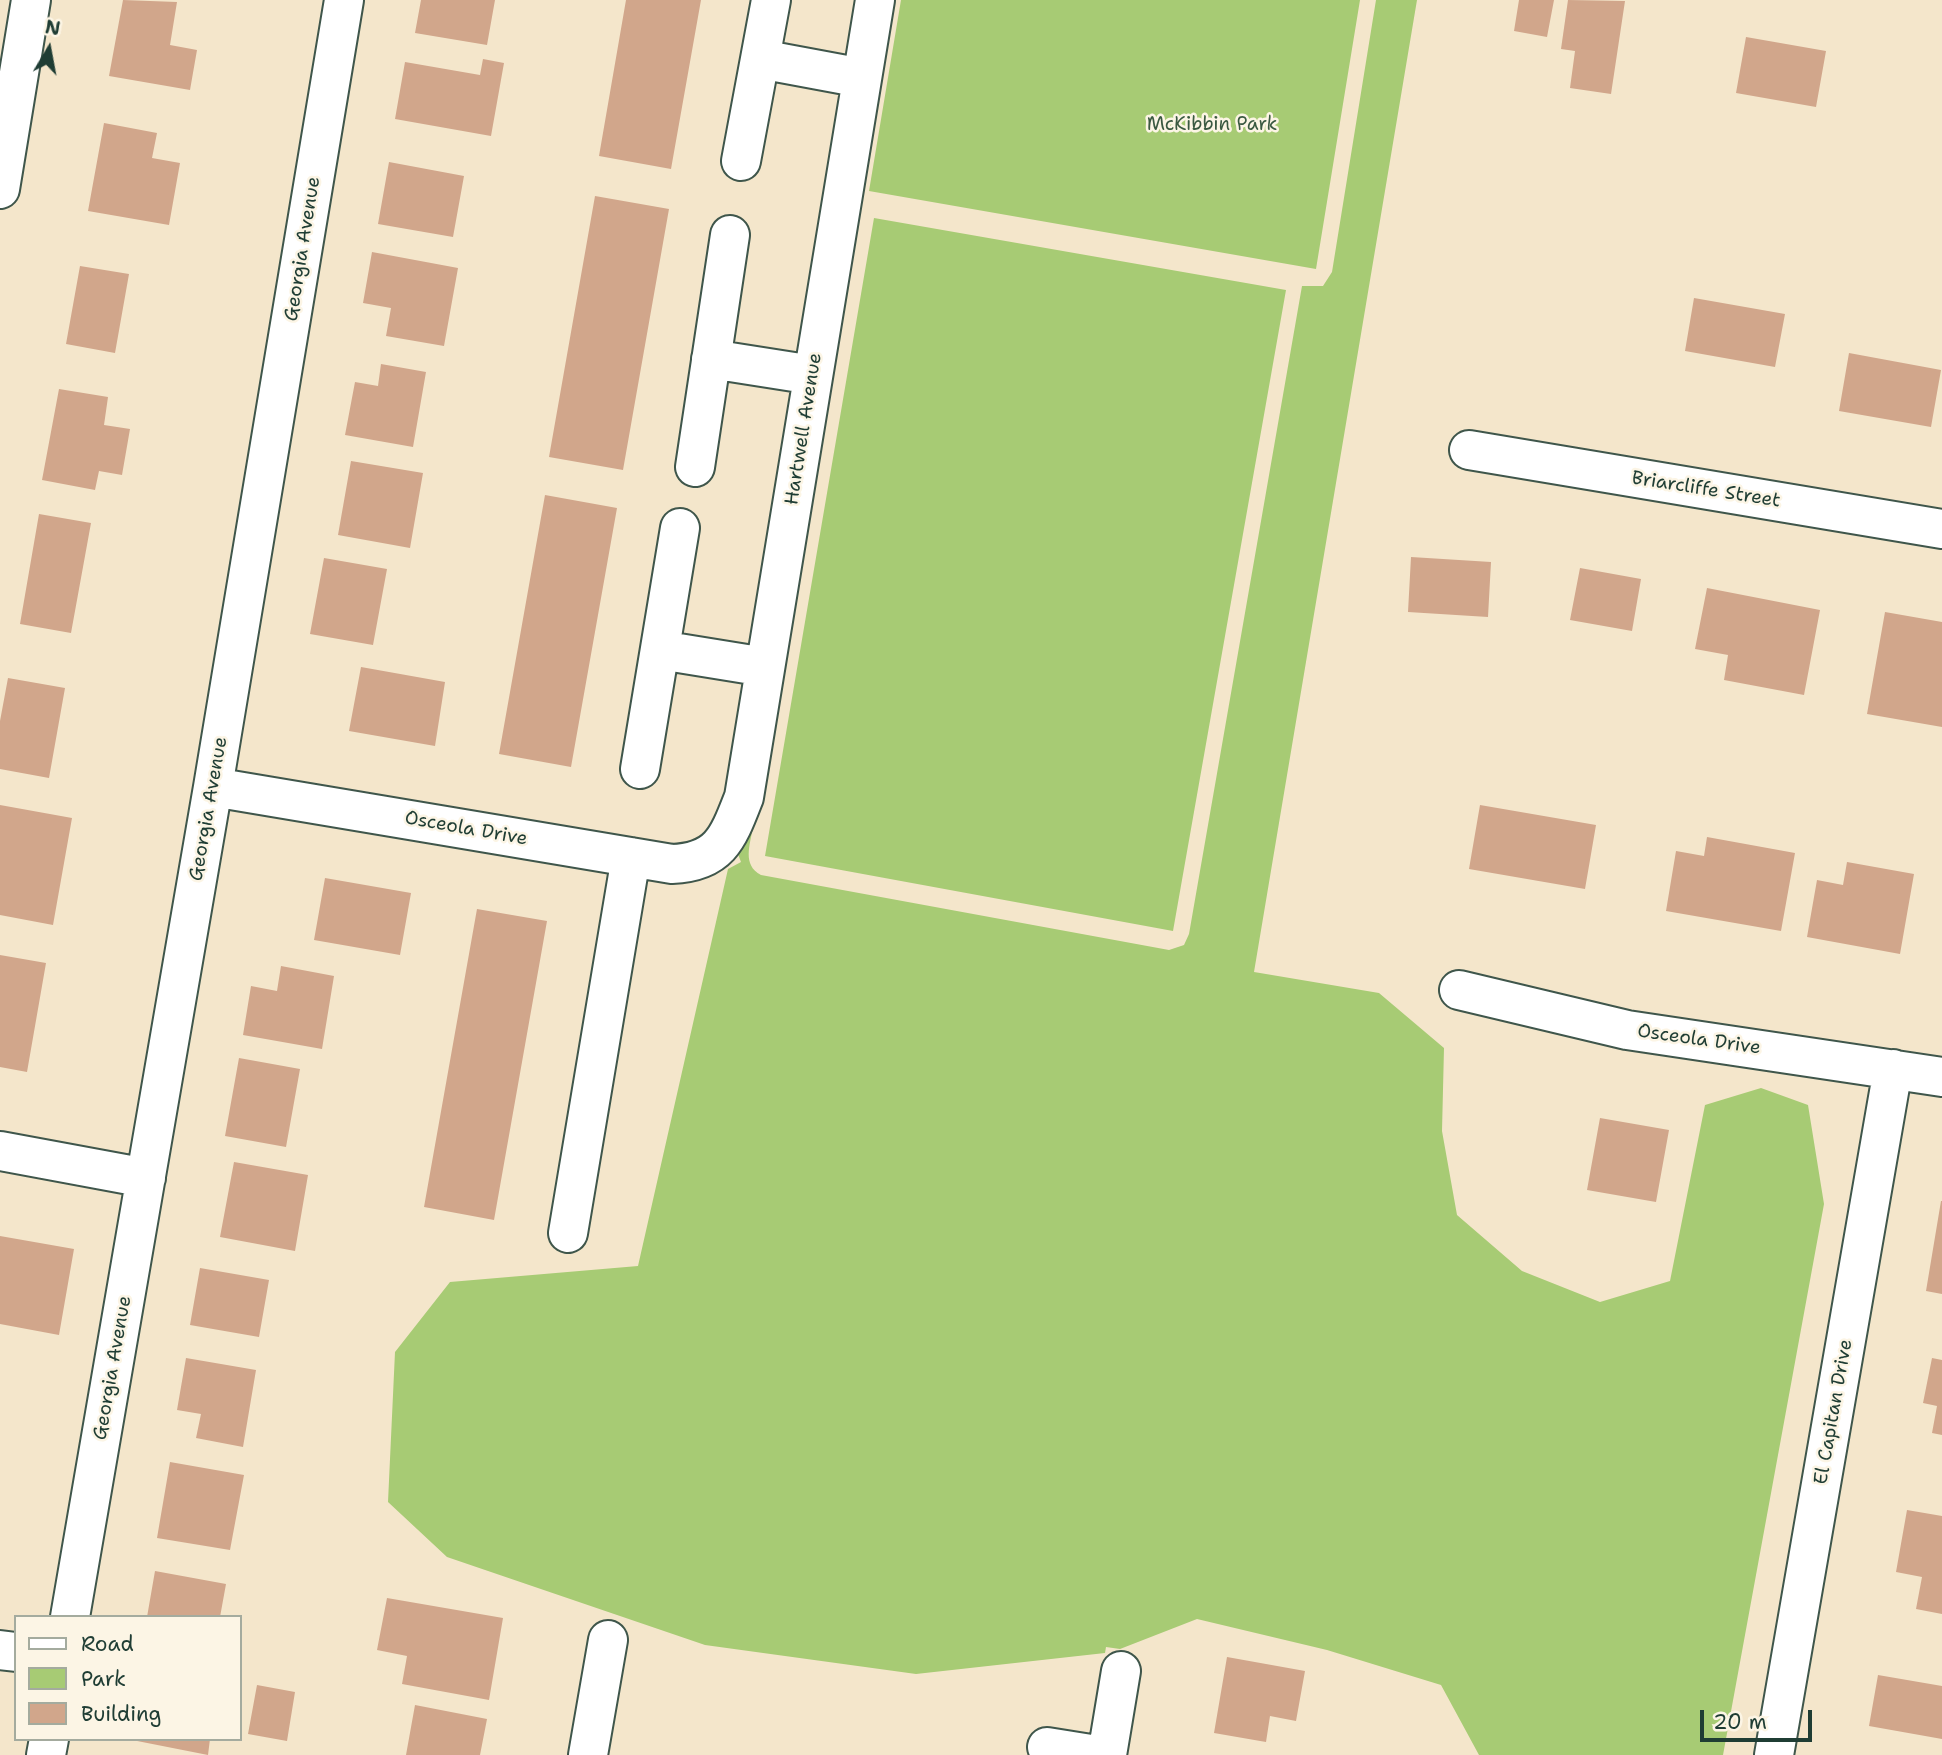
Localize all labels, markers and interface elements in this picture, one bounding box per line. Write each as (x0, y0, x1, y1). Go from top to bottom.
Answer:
north arrow (14, 14, 84, 84)
text: N (43, 14, 62, 41)
park label: McKibbin Park (1147, 114, 1277, 136)
street label: Georgia Avenue (280, 175, 326, 323)
street label: Hartwell Avenue (781, 351, 827, 507)
street label: Briarcliffe Street (1630, 467, 1782, 513)
street label: Georgia Avenue (185, 735, 233, 883)
street label: Osceola Drive (403, 807, 529, 851)
street label: Osceola Drive (1636, 1020, 1762, 1060)
street label: Georgia Avenue (89, 1294, 137, 1442)
street label: El Capitan Drive (1810, 1338, 1858, 1486)
legend (14, 1615, 242, 1741)
text: Road (81, 1630, 134, 1658)
text: Park (81, 1665, 126, 1693)
scale bar (1704, 1696, 1816, 1740)
text: Building (81, 1700, 161, 1728)
text: 20 m (1713, 1708, 1767, 1736)

